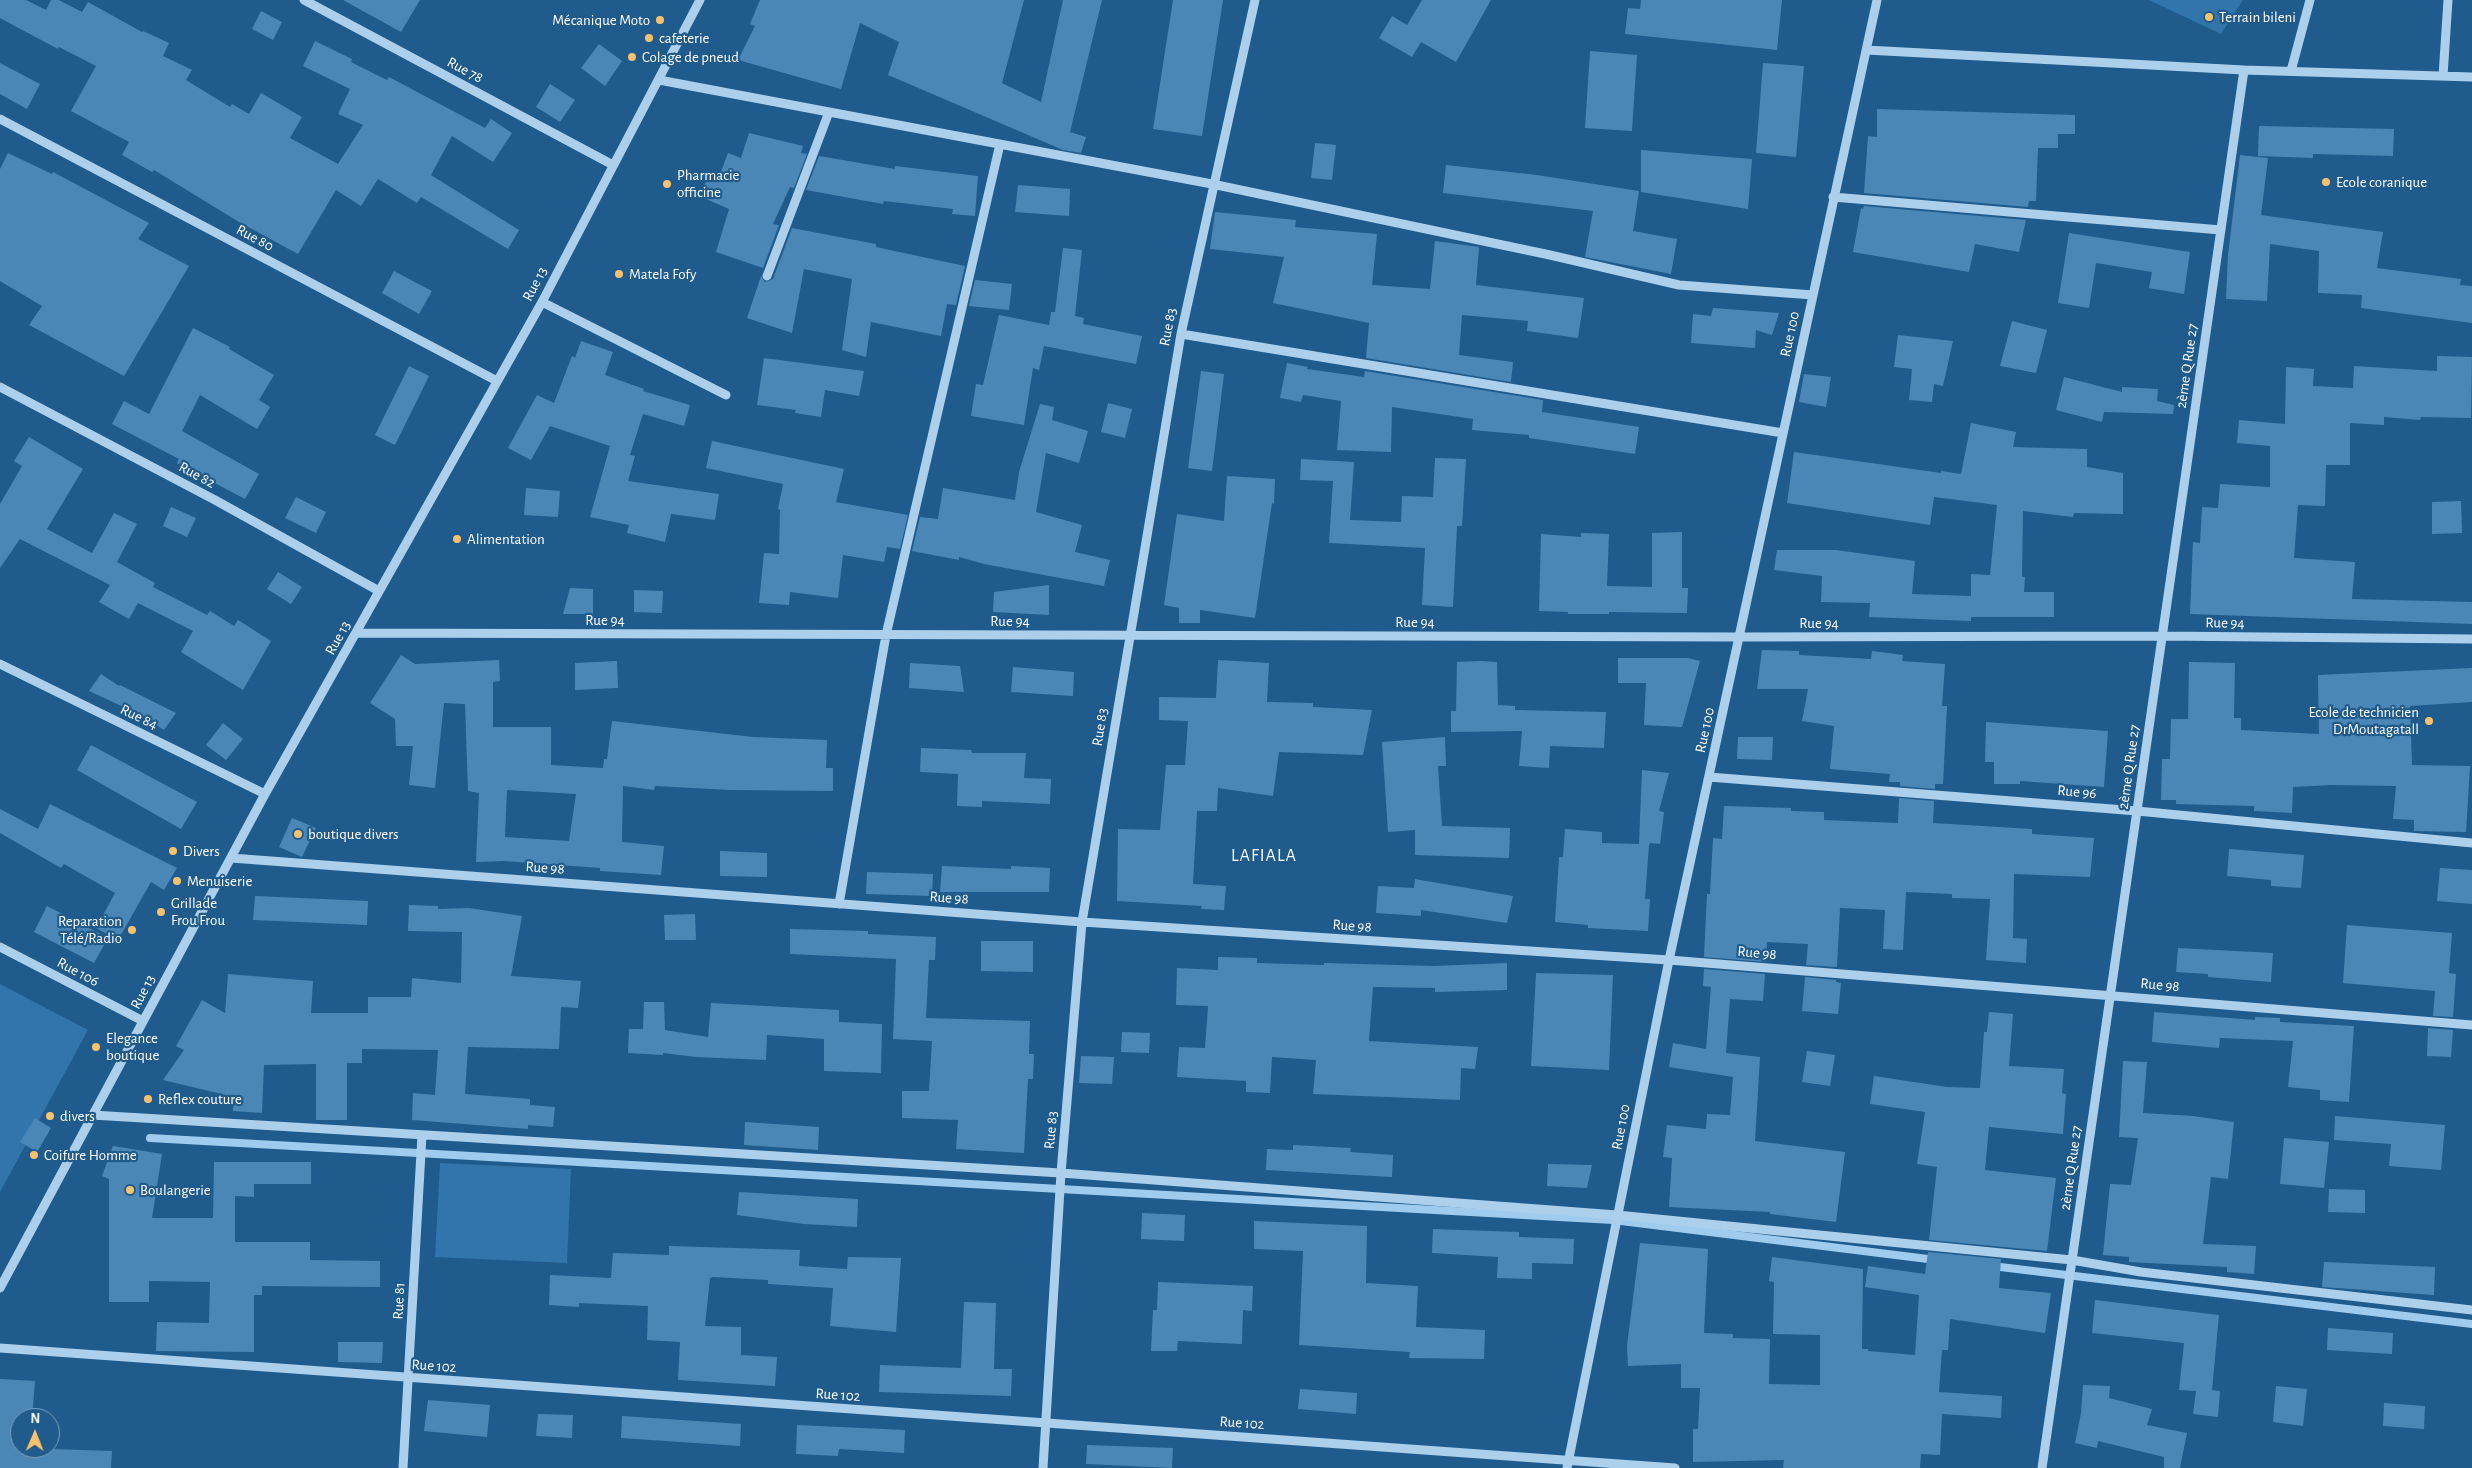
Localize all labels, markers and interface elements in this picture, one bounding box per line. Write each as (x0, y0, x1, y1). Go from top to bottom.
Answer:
place label: Terrain bileni (2219, 8, 2296, 26)
place label: Mécanique Moto (552, 11, 650, 29)
marker: Terrain bileni (2203, 11, 2215, 23)
marker: Mécanique Moto (654, 14, 666, 26)
place label: cafeterie (659, 29, 709, 47)
marker: cafeterie (643, 32, 655, 44)
place label: Colage de pneud (642, 48, 739, 66)
marker: Colage de pneud (626, 51, 638, 63)
street label: Rue 78 (444, 53, 486, 87)
place label: Pharmacie officine (677, 166, 739, 201)
place label: Ecole coranique (2336, 173, 2427, 191)
marker: Ecole coranique (2320, 176, 2332, 188)
marker: Pharmacie officine (661, 178, 673, 190)
street label: Rue 80 (233, 221, 277, 255)
street label: Rue 13 (519, 264, 551, 304)
place label: Matela Fofy (629, 265, 696, 283)
marker: Matela Fofy (613, 268, 625, 280)
street label: Rue 83 (1156, 306, 1180, 348)
street label: Rue 100 (1776, 310, 1804, 358)
street label: 2ème Q Rue 27 (2172, 323, 2202, 409)
street label: Rue 82 (176, 458, 218, 492)
place label: Alimentation (467, 530, 545, 548)
marker: Alimentation (451, 533, 463, 545)
street label: Rue 94 (585, 611, 625, 629)
street label: Rue 94 (990, 612, 1030, 630)
street label: Rue 94 (1395, 613, 1435, 631)
street label: Rue 94 (1799, 614, 1839, 632)
street label: Rue 94 (2205, 614, 2245, 632)
street label: Rue 13 (321, 618, 355, 658)
street label: Rue 84 (117, 700, 161, 734)
place label: Ecole de technicien DrMoutagatall (2308, 703, 2419, 738)
street label: Rue 100 (1691, 706, 1719, 754)
street label: Rue 83 (1088, 707, 1112, 747)
marker: Ecole de technicien DrMoutagatall (2423, 715, 2435, 727)
street label: 2ème Q Rue 27 (2114, 724, 2144, 810)
street label: Rue 96 (2057, 781, 2097, 803)
place label: boutique divers (308, 825, 399, 843)
marker: boutique divers (292, 828, 304, 840)
place label: Divers (183, 842, 220, 860)
marker: Divers (167, 845, 179, 857)
district label: LAFIALA (1230, 845, 1298, 867)
street label: Rue 98 (525, 858, 565, 878)
place label: Menuiserie (187, 872, 252, 890)
marker: Menuiserie (171, 875, 183, 887)
street label: Rue 98 (929, 888, 969, 908)
place label: Grillade Frou Frou (171, 894, 225, 929)
marker: Grillade Frou Frou (155, 906, 167, 918)
place label: Reparation Télé/Radio (58, 912, 122, 947)
street label: Rue 98 (1332, 916, 1372, 936)
marker: Reparation Télé/Radio (126, 924, 138, 936)
street label: Rue 98 (1737, 942, 1777, 964)
street label: Rue 106 (54, 953, 102, 991)
street label: Rue 13 (127, 972, 159, 1012)
street label: Rue 98 (2140, 974, 2180, 996)
place label: Elegance boutique (106, 1029, 159, 1064)
marker: Elegance boutique (90, 1041, 102, 1053)
place label: Reflex couture (158, 1090, 242, 1108)
marker: Reflex couture (142, 1093, 154, 1105)
street label: Rue 100 (1608, 1103, 1634, 1151)
place label: divers (60, 1107, 95, 1125)
marker: divers (44, 1110, 56, 1122)
street label: Rue 83 (1040, 1110, 1062, 1150)
street label: 2ème Q Rue 27 (2056, 1125, 2086, 1211)
place label: Coifure Homme (44, 1146, 137, 1164)
marker: Coifure Homme (28, 1149, 40, 1161)
place label: Boulangerie (140, 1181, 211, 1199)
marker: Boulangerie (124, 1184, 136, 1196)
street label: Rue 81 (389, 1282, 409, 1320)
street label: Rue 102 (411, 1355, 457, 1377)
street label: Rue 102 (815, 1384, 861, 1406)
north arrow (10, 1408, 60, 1458)
text: N (30, 1412, 40, 1426)
street label: Rue 102 (1219, 1412, 1265, 1434)

